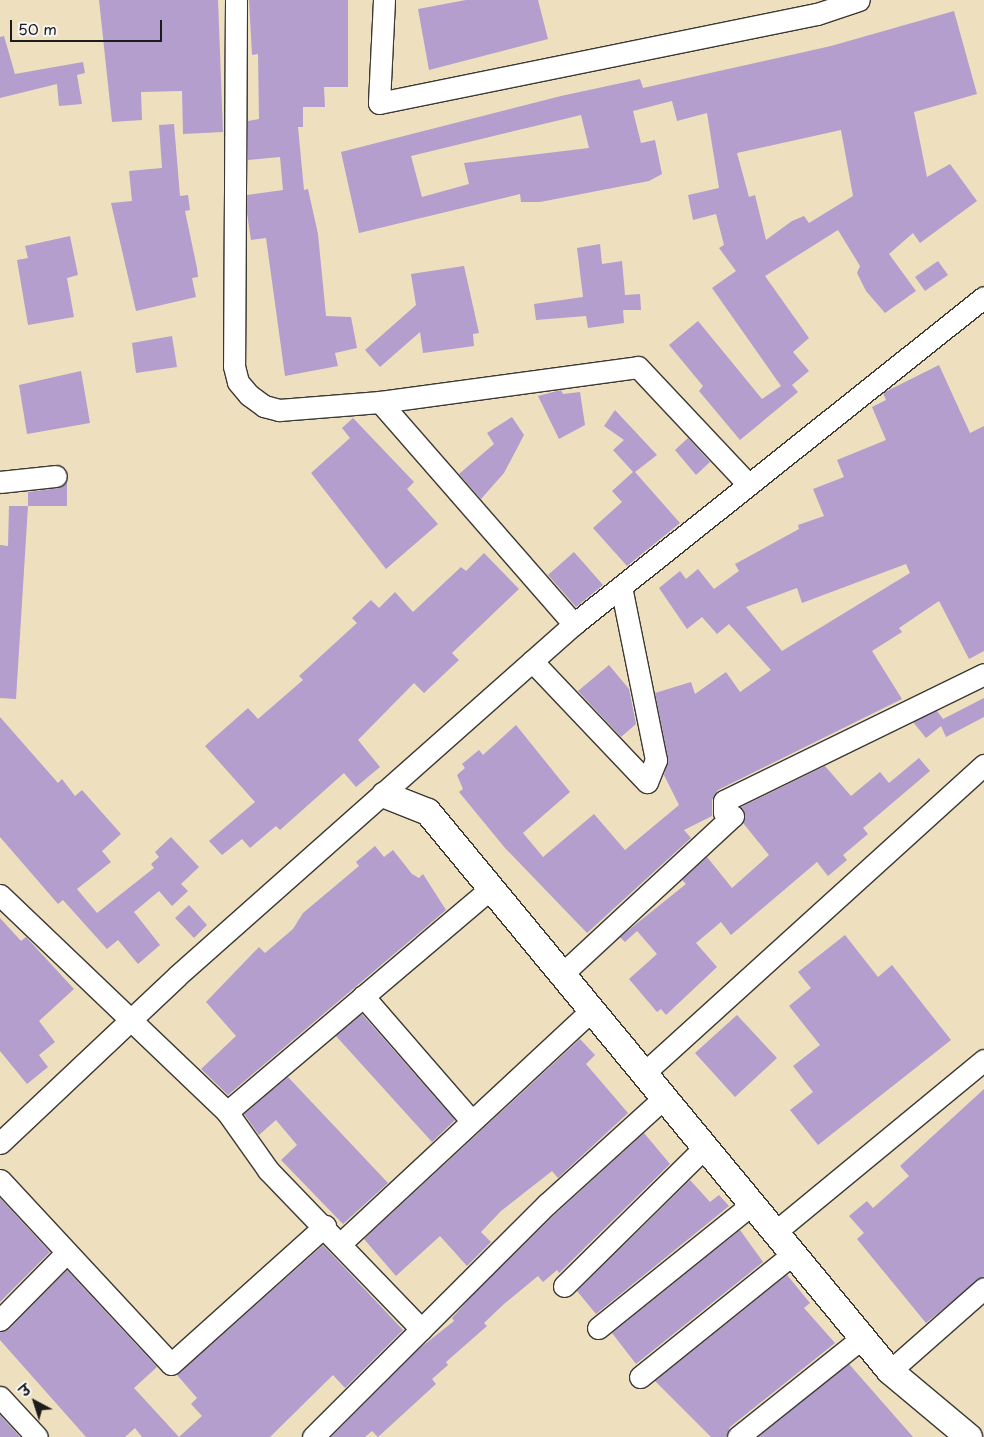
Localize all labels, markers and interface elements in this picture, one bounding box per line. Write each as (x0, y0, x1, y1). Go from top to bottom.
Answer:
scale bar (12, 10, 165, 42)
text: 50 m (18, 17, 57, 40)
north arrow (10, 1377, 60, 1427)
text: उ (15, 1379, 35, 1401)

